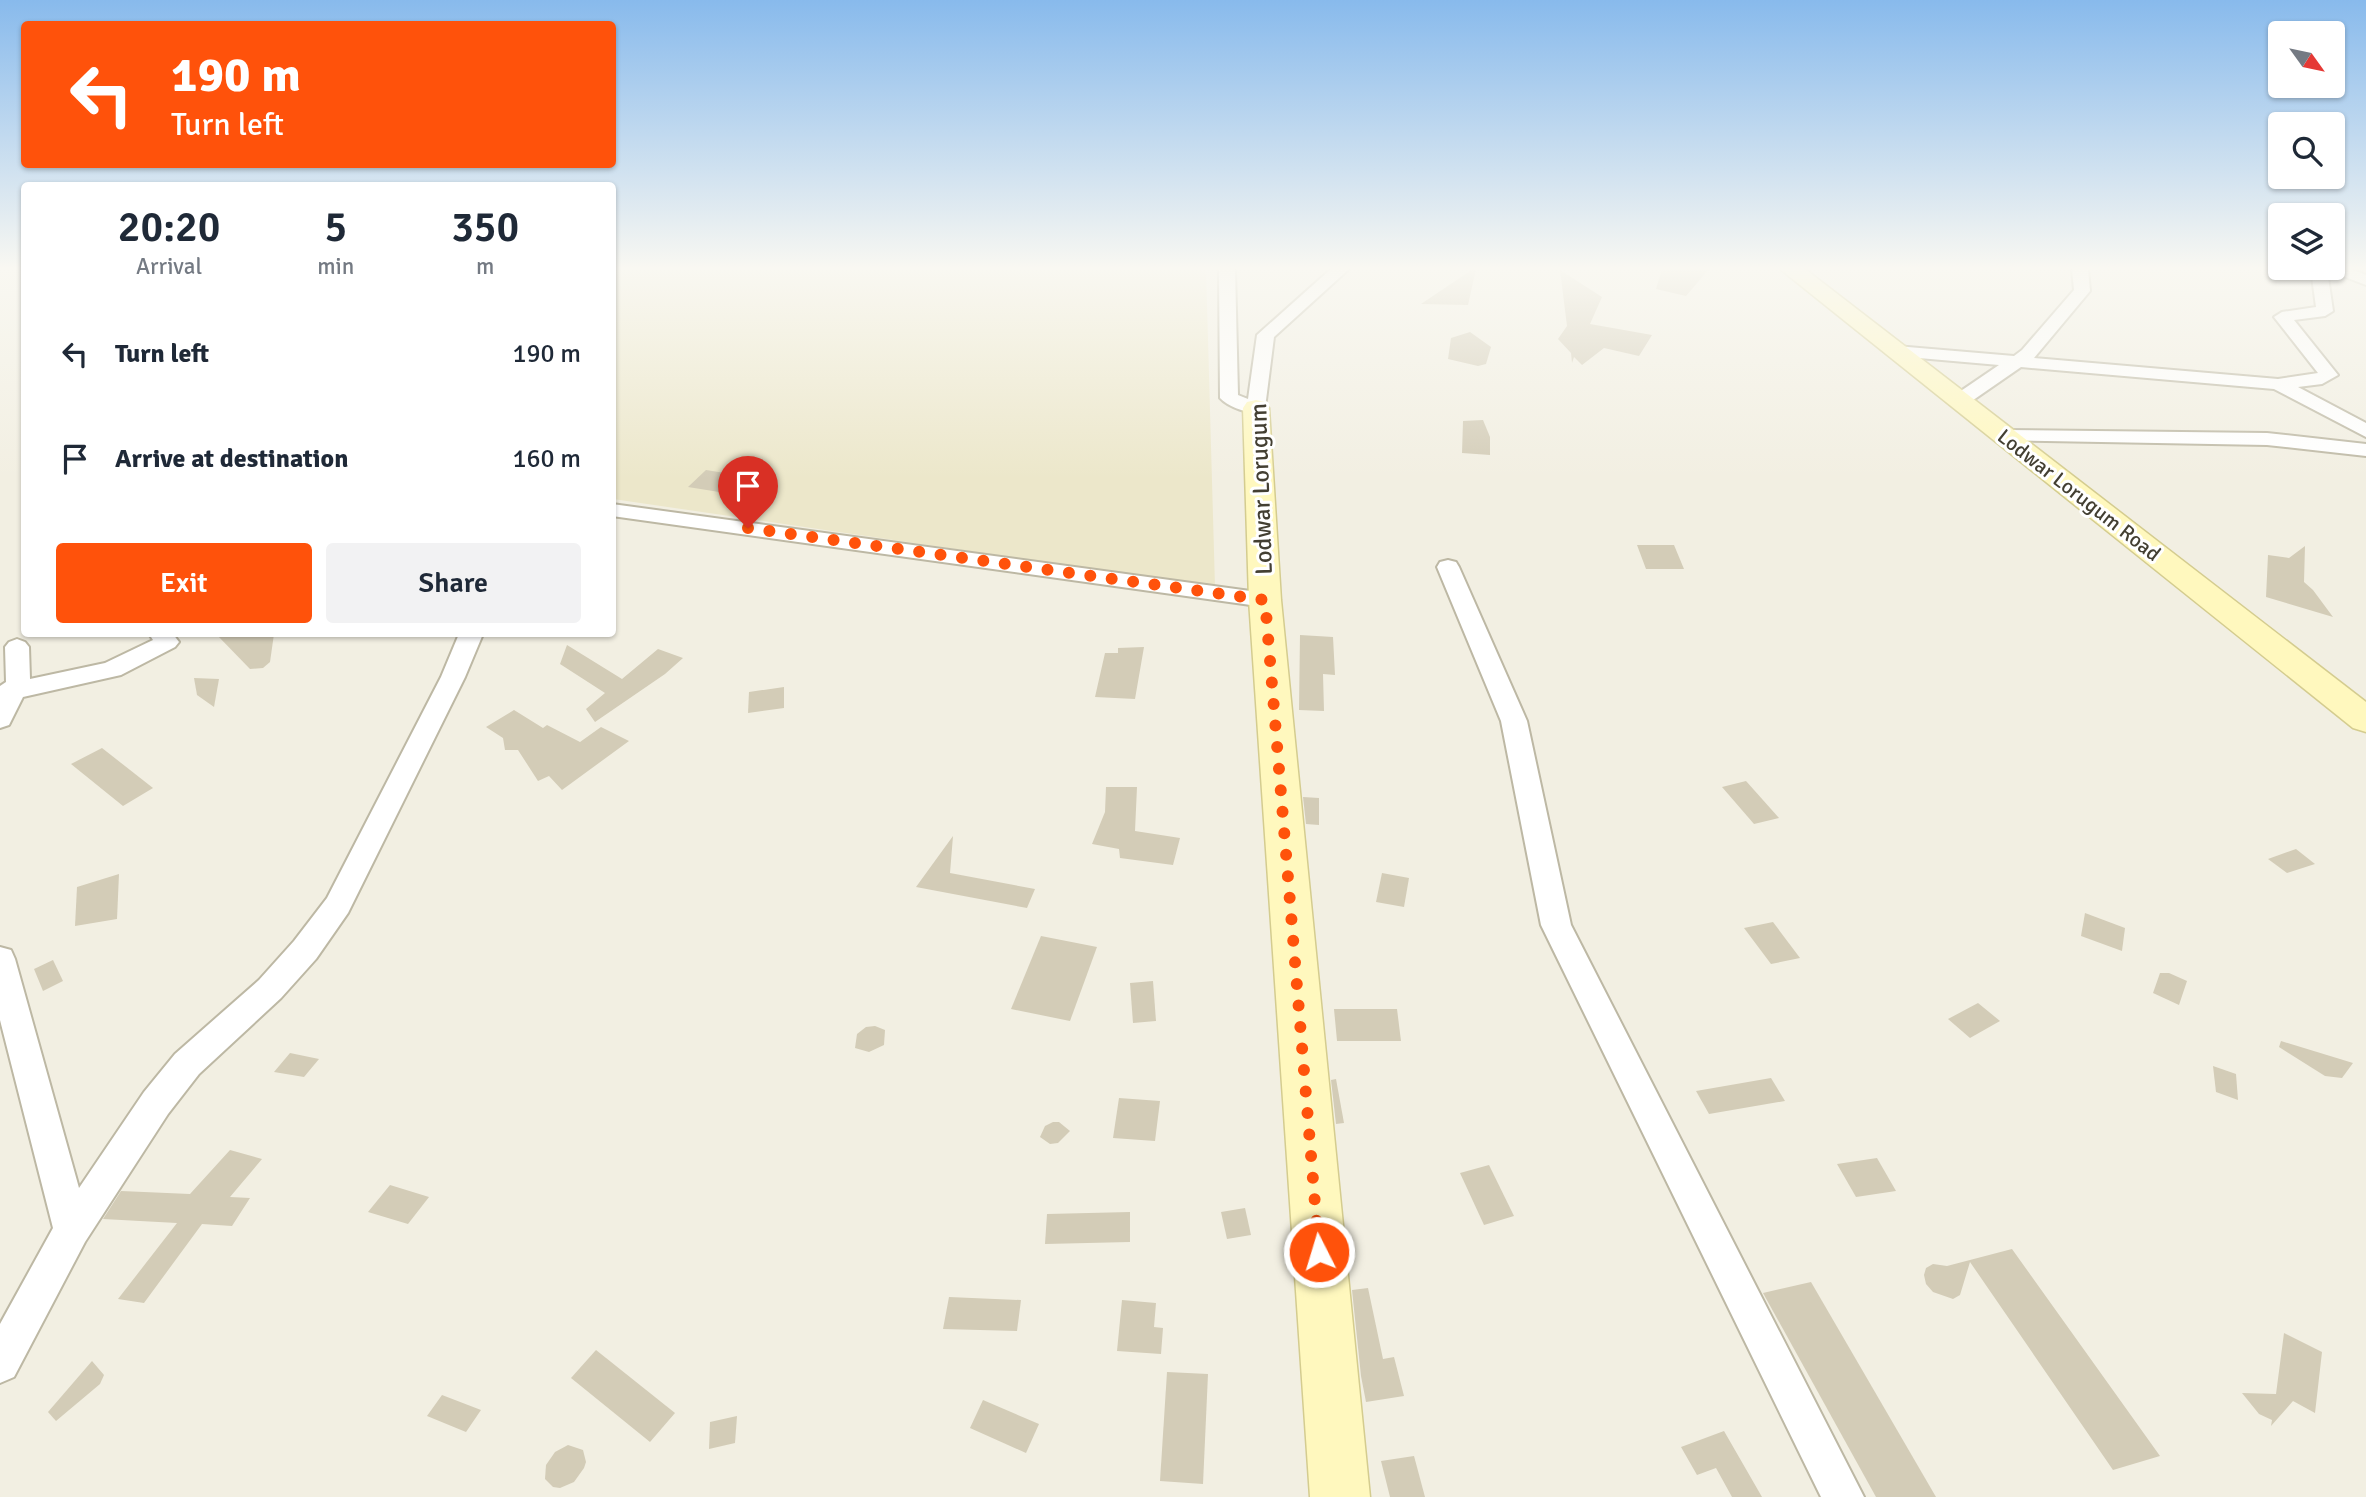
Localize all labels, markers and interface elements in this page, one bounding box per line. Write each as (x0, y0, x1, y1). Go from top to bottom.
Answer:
north arrow (2268, 21, 2345, 98)
map controls (2268, 21, 2345, 280)
text: 190 m (171, 45, 301, 105)
icon: left (56, 49, 147, 140)
text: Turn left (171, 105, 284, 144)
button: search (2268, 112, 2345, 189)
text: 20:20 (118, 202, 220, 253)
text: 5 (324, 202, 347, 253)
text: 350 (451, 202, 519, 253)
button: layers (2268, 203, 2345, 280)
text: Arrival (136, 252, 202, 281)
text: min (317, 252, 354, 281)
text: m (476, 252, 494, 281)
icon: left (56, 335, 94, 373)
text: Turn left (115, 338, 209, 370)
text: 190 m (512, 338, 581, 370)
street label: Lodwar Lorugum (1243, 403, 1279, 575)
street label: Lodwar Lorugum Road (1992, 423, 2166, 567)
icon: arrive (56, 440, 94, 478)
text: Arrive at destination (115, 443, 348, 475)
text: 160 m (512, 443, 581, 475)
pin (718, 456, 778, 528)
icon: arrive (729, 467, 767, 505)
button: Exit (56, 543, 312, 623)
button: Share (326, 543, 581, 623)
position arrow (1282, 1215, 1356, 1289)

